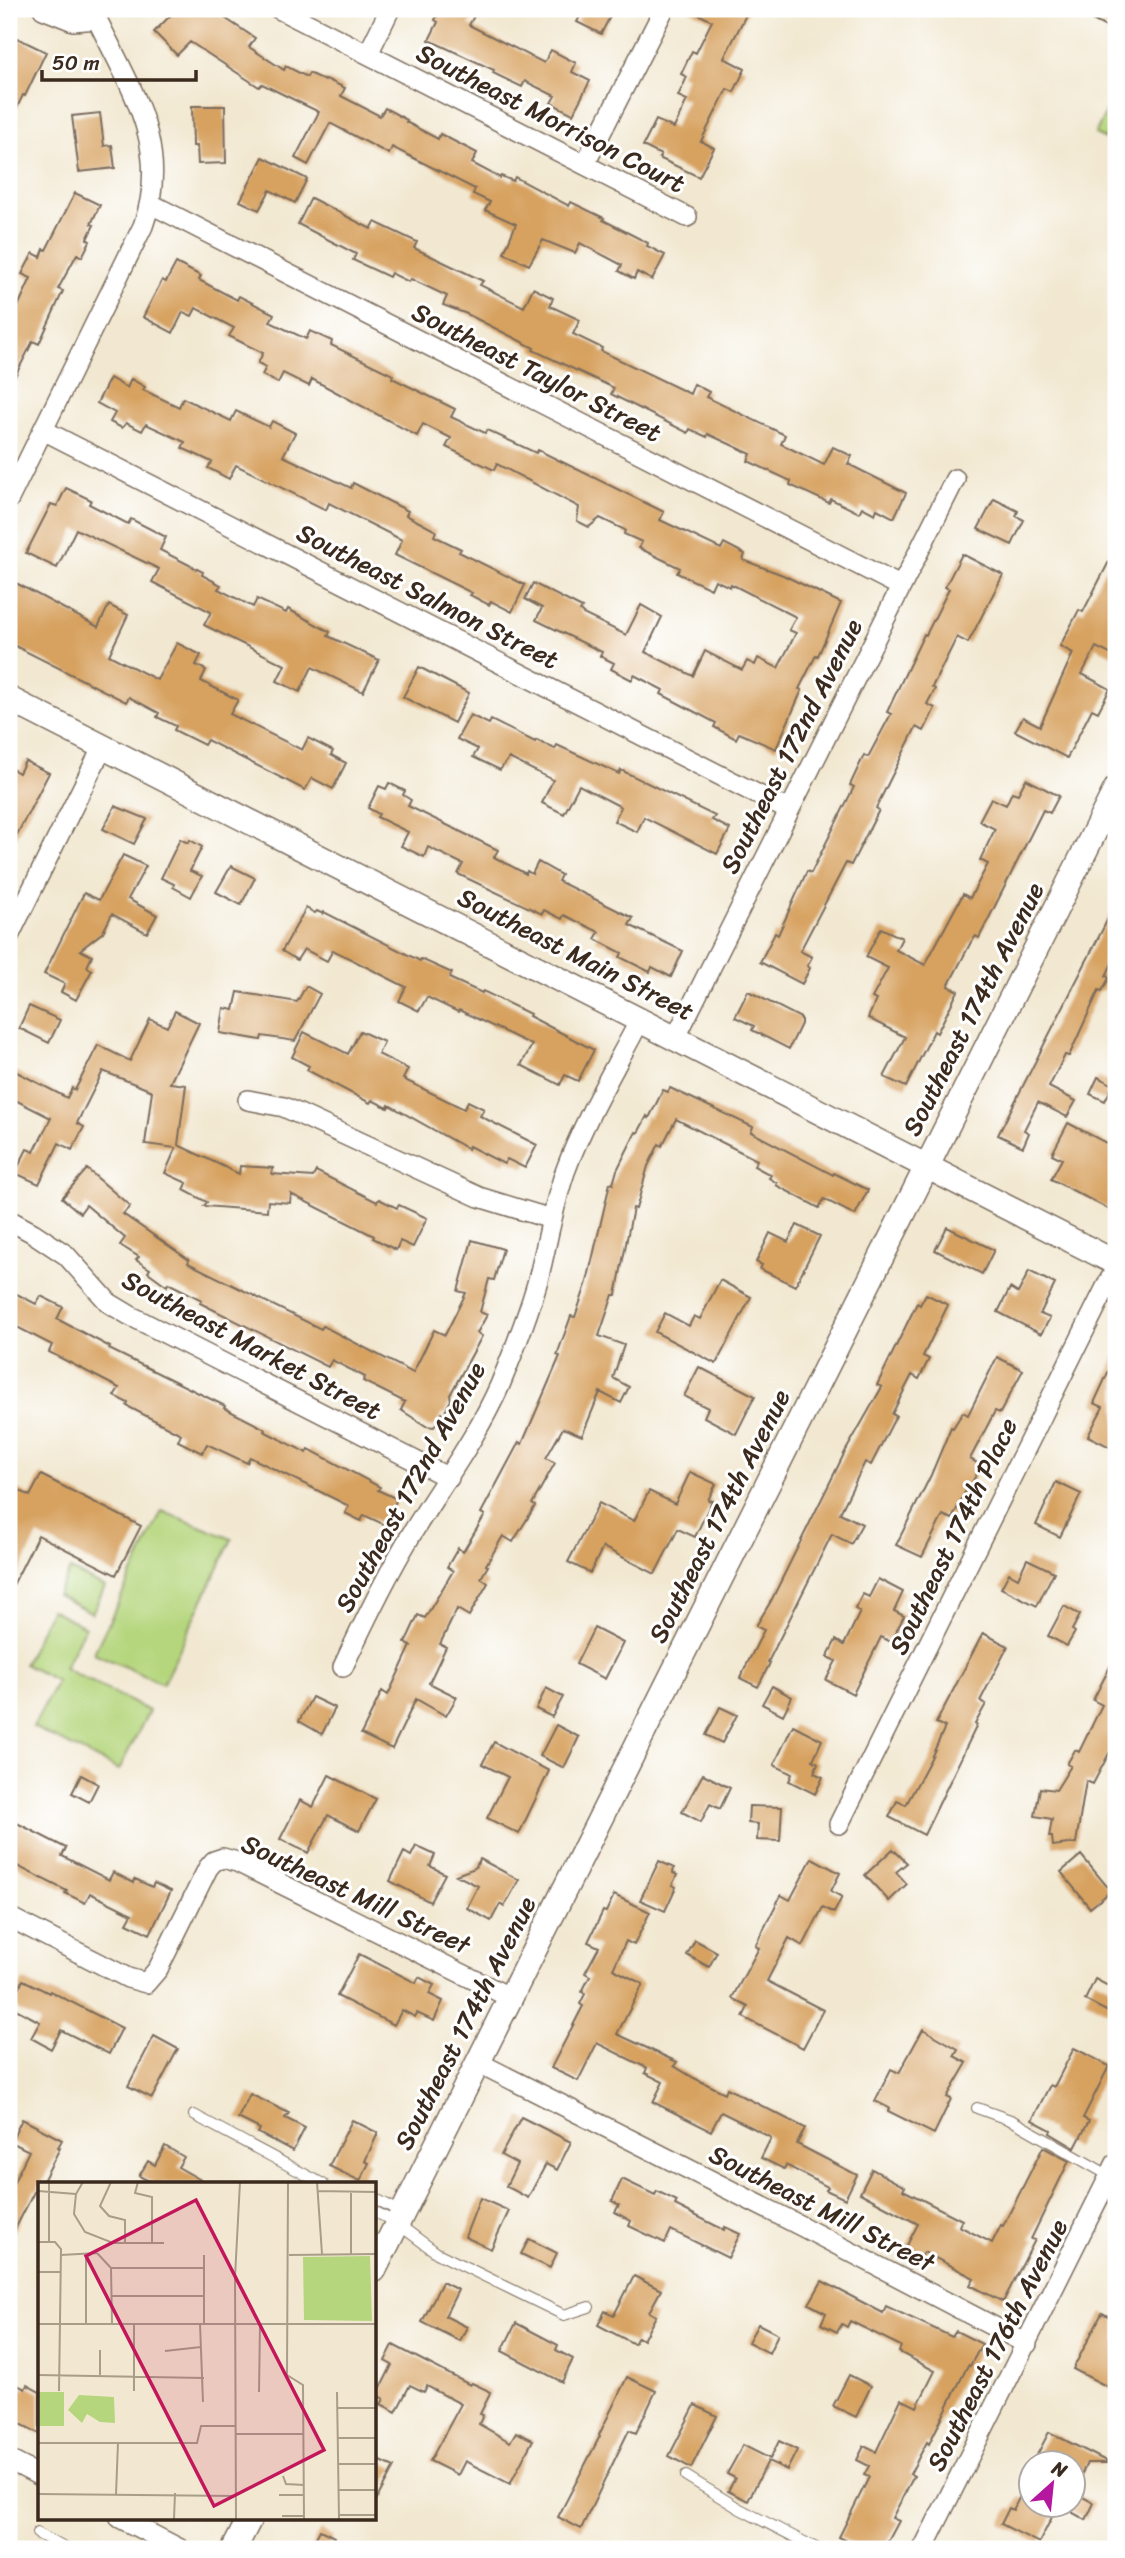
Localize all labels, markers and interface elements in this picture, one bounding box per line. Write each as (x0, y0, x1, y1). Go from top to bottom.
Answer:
street label: Southeast Morrison Court (408, 30, 694, 206)
scale bar (42, 38, 196, 82)
text: 50 m (52, 44, 100, 82)
street label: Southeast Taylor Street (404, 289, 670, 455)
street label: Southeast Salmon Street (289, 510, 567, 682)
street label: Southeast 172nd Avenue (707, 610, 876, 882)
street label: Southeast 174th Avenue (889, 873, 1057, 1144)
street label: Southeast Main Street (449, 874, 703, 1034)
street label: Southeast Market Street (114, 1257, 390, 1433)
street label: Southeast 172nd Avenue (322, 1352, 499, 1621)
street label: Southeast 174th Avenue (635, 1380, 803, 1651)
street label: Southeast 174th Place (875, 1409, 1031, 1663)
street label: Southeast Mill Street (234, 1821, 480, 1968)
street label: Southeast 174th Avenue (381, 1887, 549, 2158)
street label: Southeast Mill Street (701, 2131, 944, 2286)
inset map (38, 2182, 376, 2520)
street label: Southeast 176th Avenue (913, 2210, 1081, 2479)
north arrow (1016, 2450, 1086, 2520)
text: N (1045, 2451, 1074, 2487)

